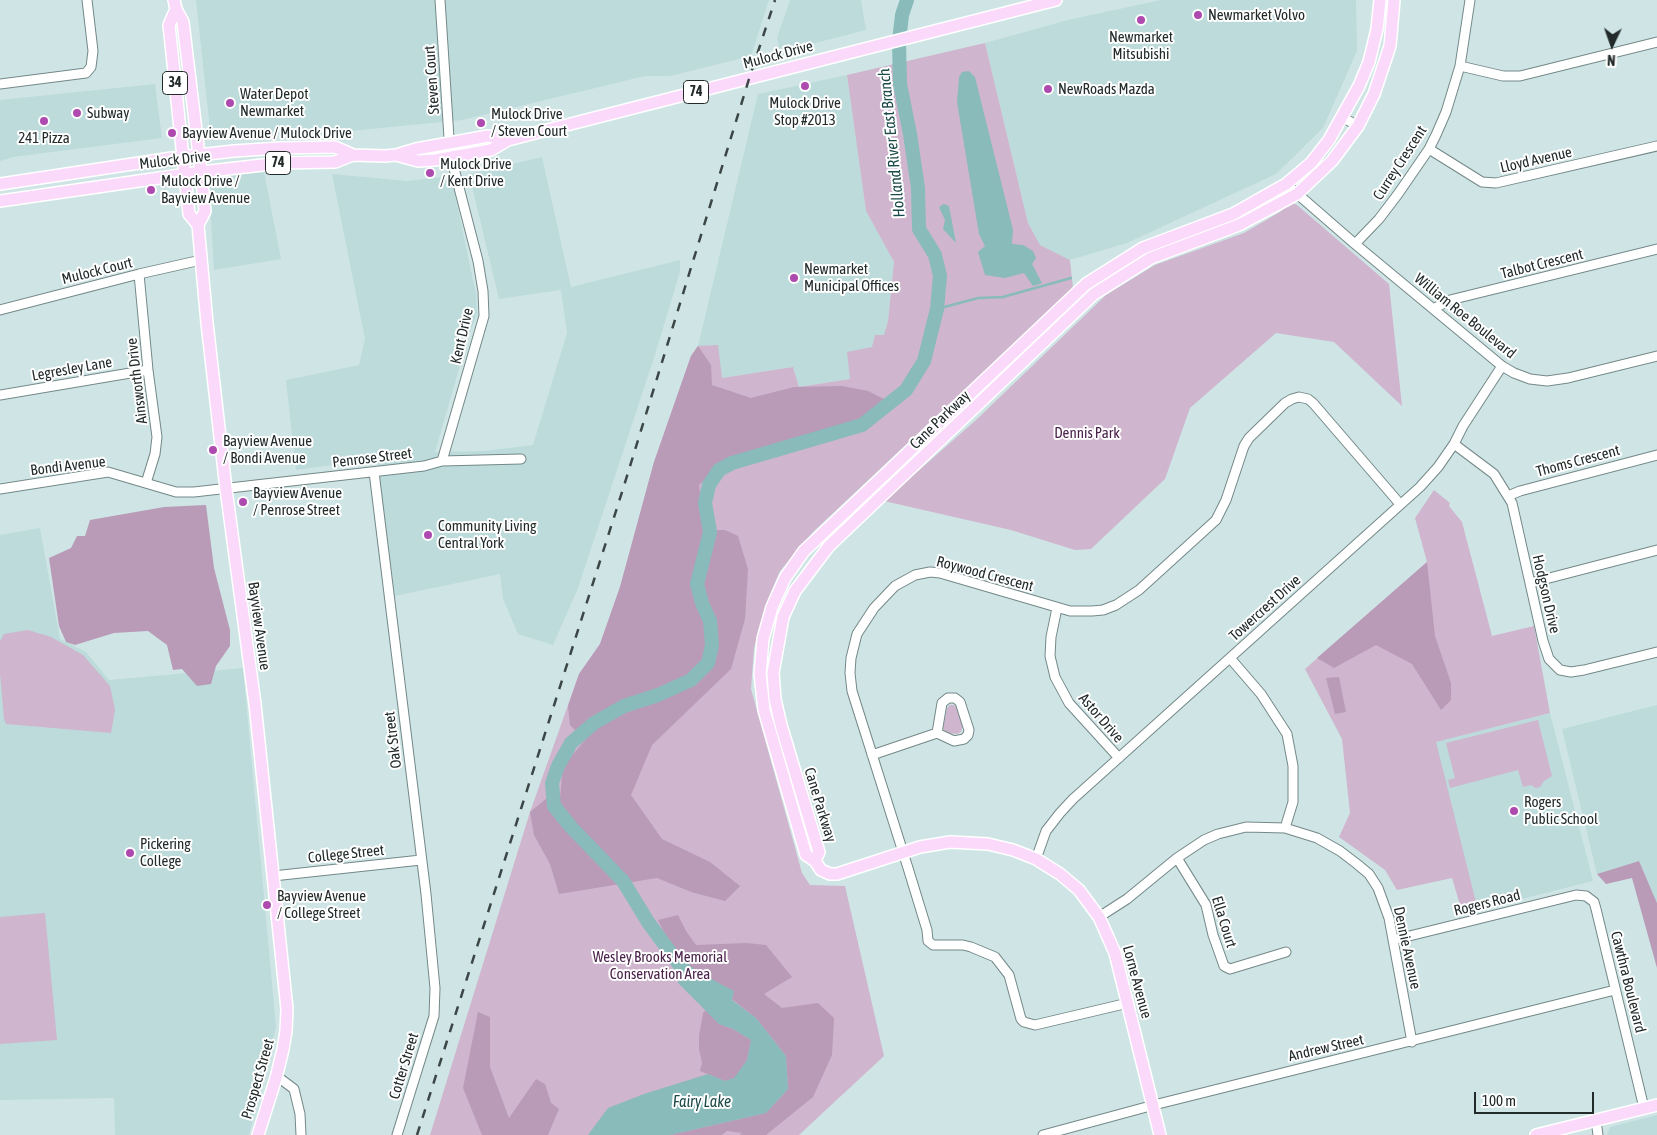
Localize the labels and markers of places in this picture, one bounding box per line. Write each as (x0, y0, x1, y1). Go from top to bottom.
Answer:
place label: Newmarket Volvo (1208, 6, 1305, 24)
marker: Newmarket Volvo (1192, 9, 1204, 21)
marker: Newmarket Mitsubishi (1135, 14, 1147, 26)
place label: Newmarket Mitsubishi (1109, 28, 1173, 63)
marker: Mulock Drive Stop #2013 (799, 80, 811, 92)
place label: NewRoads Mazda (1058, 80, 1155, 98)
marker: NewRoads Mazda (1042, 83, 1054, 95)
place label: Water Depot Newmarket (240, 85, 309, 120)
place label: Mulock Drive Stop #2013 (769, 94, 841, 129)
marker: Water Depot Newmarket (224, 97, 236, 109)
place label: Subway (87, 104, 129, 122)
place label: Mulock Drive / Steven Court (491, 105, 567, 140)
marker: Subway (71, 107, 83, 119)
marker: 241 Pizza (38, 115, 50, 127)
marker: Mulock Drive / Steven Court (475, 117, 487, 129)
place label: Bayview Avenue / Mulock Drive (182, 124, 352, 142)
marker: Bayview Avenue / Mulock Drive (166, 127, 178, 139)
place label: 241 Pizza (18, 129, 70, 147)
place label: Mulock Drive / Kent Drive (440, 155, 511, 190)
marker: Mulock Drive / Kent Drive (424, 167, 436, 179)
place label: Mulock Drive / Bayview Avenue (161, 172, 250, 207)
marker: Mulock Drive / Bayview Avenue (145, 184, 157, 196)
place label: Newmarket Municipal Offices (804, 260, 899, 295)
marker: Newmarket Municipal Offices (788, 272, 800, 284)
place label: Bayview Avenue / Bondi Avenue (223, 432, 312, 467)
marker: Bayview Avenue / Bondi Avenue (207, 444, 219, 456)
place label: Bayview Avenue / Penrose Street (253, 484, 342, 519)
marker: Bayview Avenue / Penrose Street (237, 496, 249, 508)
place label: Community Living Central York (438, 517, 537, 552)
marker: Community Living Central York (422, 529, 434, 541)
place label: Rogers Public School (1524, 793, 1598, 828)
marker: Rogers Public School (1508, 805, 1520, 817)
place label: Pickering College (140, 835, 191, 870)
marker: Pickering College (124, 847, 136, 859)
place label: Bayview Avenue / College Street (277, 887, 366, 922)
marker: Bayview Avenue / College Street (261, 899, 273, 911)

